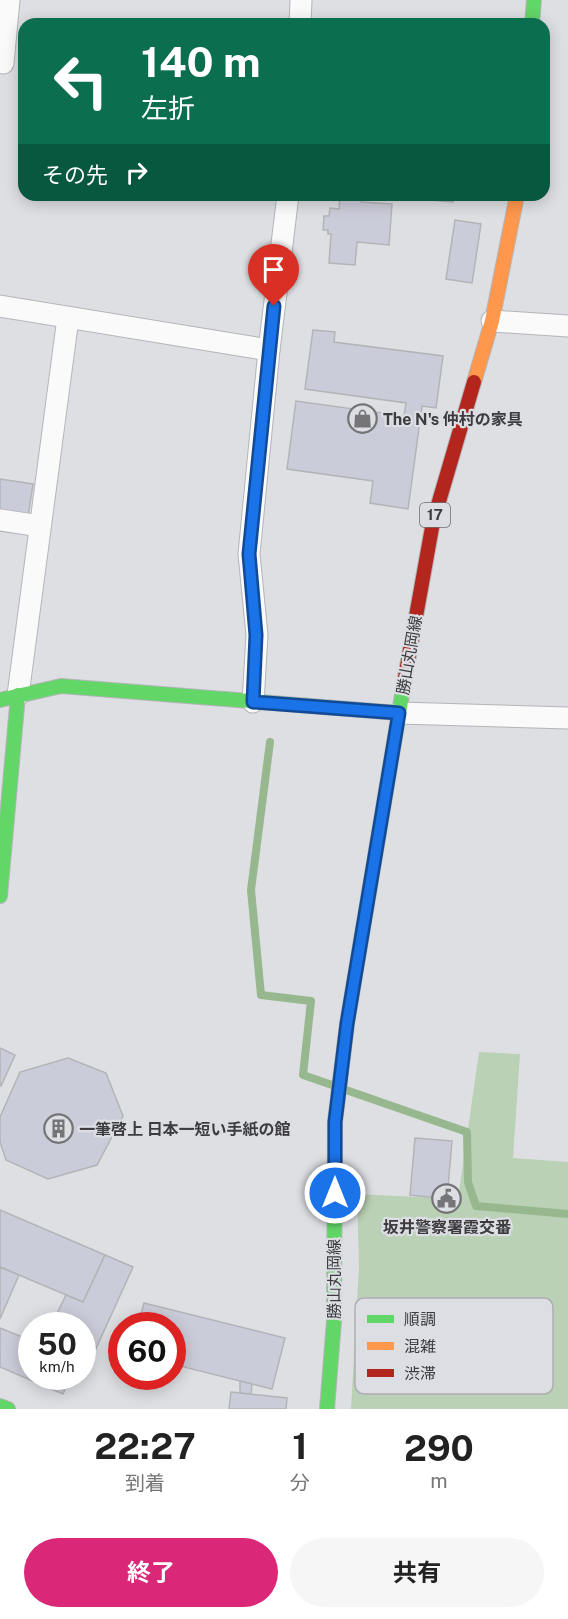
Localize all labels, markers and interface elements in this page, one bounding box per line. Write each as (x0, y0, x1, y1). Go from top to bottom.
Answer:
text: 140 m (141, 37, 261, 86)
icon: left (42, 42, 120, 120)
text: 左折 (141, 92, 195, 124)
icon: right (120, 156, 153, 189)
text: その先 (42, 162, 108, 188)
pin (248, 244, 299, 306)
icon: arrive (257, 253, 290, 286)
shop icon: The N's 仲村の家具 (346, 403, 378, 435)
place label: The N's 仲村の家具 (383, 410, 523, 429)
road number: 17 (420, 503, 450, 527)
street label: 勝山丸岡線 (393, 614, 426, 696)
building icon: 一筆啓上 日本一短い手紙の館 (42, 1113, 74, 1145)
place label: 一筆啓上 日本一短い手紙の館 (79, 1120, 291, 1139)
position arrow (303, 1161, 367, 1225)
public building icon: 坂井警察署霞交番 (431, 1183, 463, 1215)
place label: 坂井警察署霞交番 (383, 1218, 511, 1237)
street label: 勝山丸岡線 (325, 1239, 344, 1319)
legend (355, 1298, 553, 1394)
text: 順調 (404, 1310, 436, 1329)
speed limit sign: 60 (108, 1312, 186, 1390)
text: 50 (37, 1326, 77, 1362)
text: 混雑 (404, 1337, 436, 1356)
text: km/h (39, 1358, 75, 1375)
text: 渋滞 (404, 1364, 436, 1383)
text: 22:27 (94, 1425, 196, 1467)
text: 1 (292, 1425, 308, 1467)
text: 290 (404, 1427, 474, 1469)
text: m (430, 1469, 448, 1493)
text: 到着 (125, 1471, 165, 1495)
text: 分 (290, 1471, 310, 1495)
button: 終了 (24, 1538, 278, 1607)
button: 共有 (290, 1538, 544, 1607)

